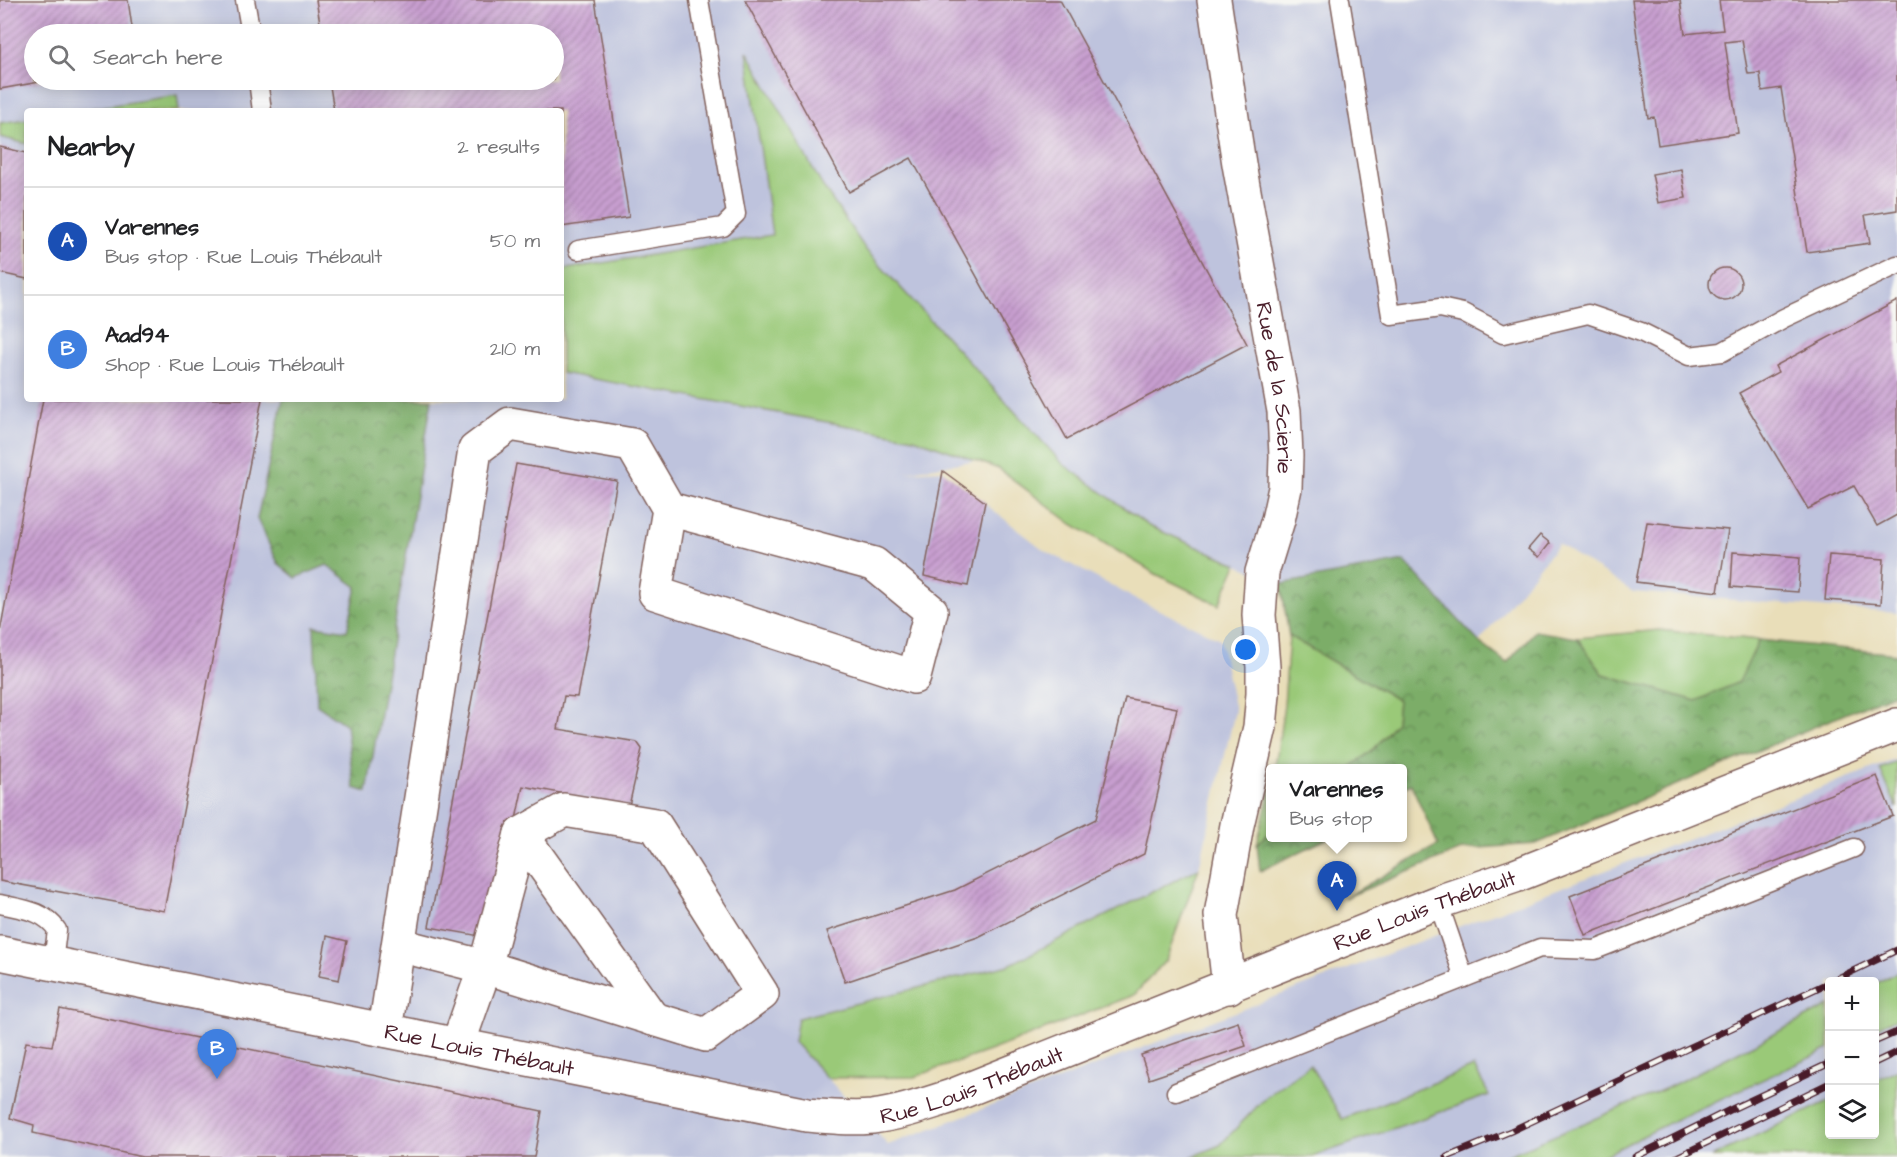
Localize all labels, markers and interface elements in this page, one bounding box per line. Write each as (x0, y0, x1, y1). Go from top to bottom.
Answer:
search box (24, 24, 564, 90)
icon: search (45, 41, 78, 74)
text: Search here (93, 42, 223, 73)
text: Nearby (48, 129, 135, 165)
text: 2 results (457, 133, 540, 161)
text: Varennes (105, 212, 199, 243)
text: A (61, 227, 74, 255)
text: 50 m (490, 227, 540, 255)
text: Bus stop · Rue Louis Thébault (105, 243, 382, 271)
street label: Rue de la Scierie (1247, 299, 1300, 474)
text: Aad94 (105, 320, 169, 351)
text: B (60, 335, 75, 363)
text: 210 m (490, 335, 540, 363)
text: Shop · Rue Louis Thébault (105, 351, 345, 379)
your location (1231, 635, 1260, 664)
popup (1266, 764, 1407, 842)
text: Varennes (1290, 774, 1383, 805)
text: Bus stop (1290, 805, 1372, 833)
pin: A (1318, 862, 1356, 911)
street label: Rue Louis Thébault (1329, 863, 1521, 959)
map controls (1825, 977, 1879, 1139)
button: + (1825, 977, 1879, 1031)
street label: Rue Louis Thébault (381, 1017, 577, 1085)
pin: B (198, 1030, 236, 1079)
button: − (1825, 1031, 1879, 1085)
street label: Rue Louis Thébault (877, 1039, 1068, 1133)
button: layers (1825, 1085, 1879, 1139)

